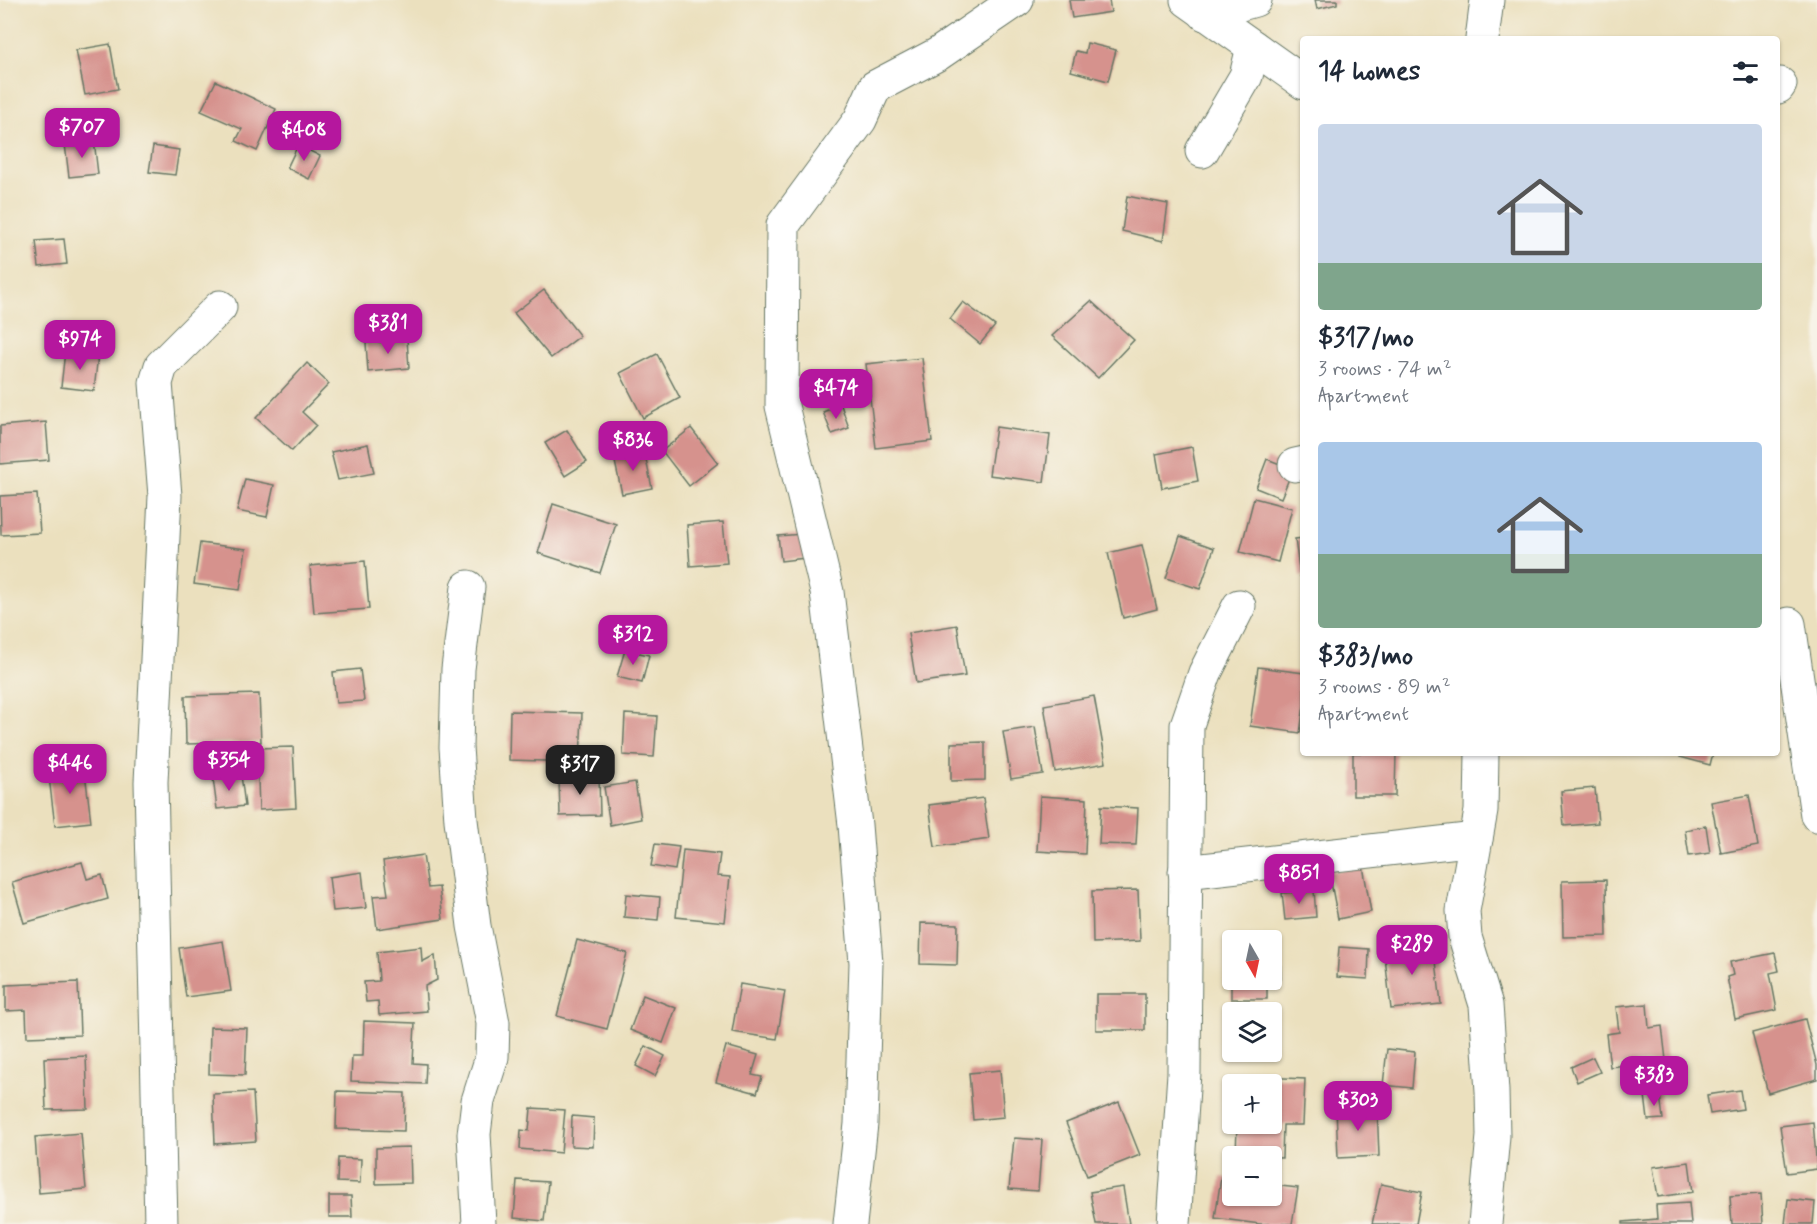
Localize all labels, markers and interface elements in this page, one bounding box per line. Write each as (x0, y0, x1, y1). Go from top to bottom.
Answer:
text: 14 homes (1318, 55, 1420, 89)
icon: filters (1729, 56, 1762, 89)
pin: $707 (46, 108, 118, 159)
pin: $408 (268, 111, 340, 162)
text: $707 (59, 114, 105, 141)
text: $408 (281, 117, 327, 144)
icon: home (1486, 163, 1594, 271)
pin: $381 (352, 304, 424, 355)
text: $381 (368, 310, 408, 337)
pin: $974 (44, 320, 116, 371)
text: $317/mo (1318, 322, 1414, 356)
text: $974 (58, 326, 102, 353)
text: 3 rooms · 74 m² (1318, 356, 1452, 383)
pin: $474 (800, 369, 872, 420)
text: $474 (813, 375, 859, 402)
text: Apartment (1318, 383, 1409, 410)
pin: $836 (597, 421, 669, 472)
text: $836 (613, 427, 653, 454)
icon: home (1486, 481, 1594, 589)
pin: $312 (597, 615, 669, 666)
text: $312 (612, 621, 654, 648)
text: $383/mo (1318, 640, 1413, 674)
text: 3 rooms · 89 m² (1318, 674, 1451, 701)
text: Apartment (1318, 701, 1409, 728)
pin: $354 (193, 741, 265, 792)
pin: $446 (34, 744, 106, 795)
pin: $317 (544, 745, 616, 796)
text: $354 (207, 747, 251, 774)
text: $446 (48, 750, 92, 777)
text: $317 (560, 751, 600, 778)
pin: $851 (1263, 854, 1335, 905)
text: $851 (1278, 860, 1320, 887)
pin: $289 (1376, 925, 1448, 976)
north arrow (1222, 930, 1282, 990)
map controls (1222, 930, 1282, 1206)
text: $289 (1390, 931, 1434, 958)
button: layers (1222, 1002, 1282, 1062)
pin: $383 (1618, 1056, 1690, 1107)
text: $383 (1634, 1062, 1674, 1089)
button: + (1222, 1074, 1282, 1134)
pin: $303 (1322, 1081, 1394, 1132)
text: $303 (1338, 1087, 1378, 1114)
button: − (1222, 1146, 1282, 1206)

